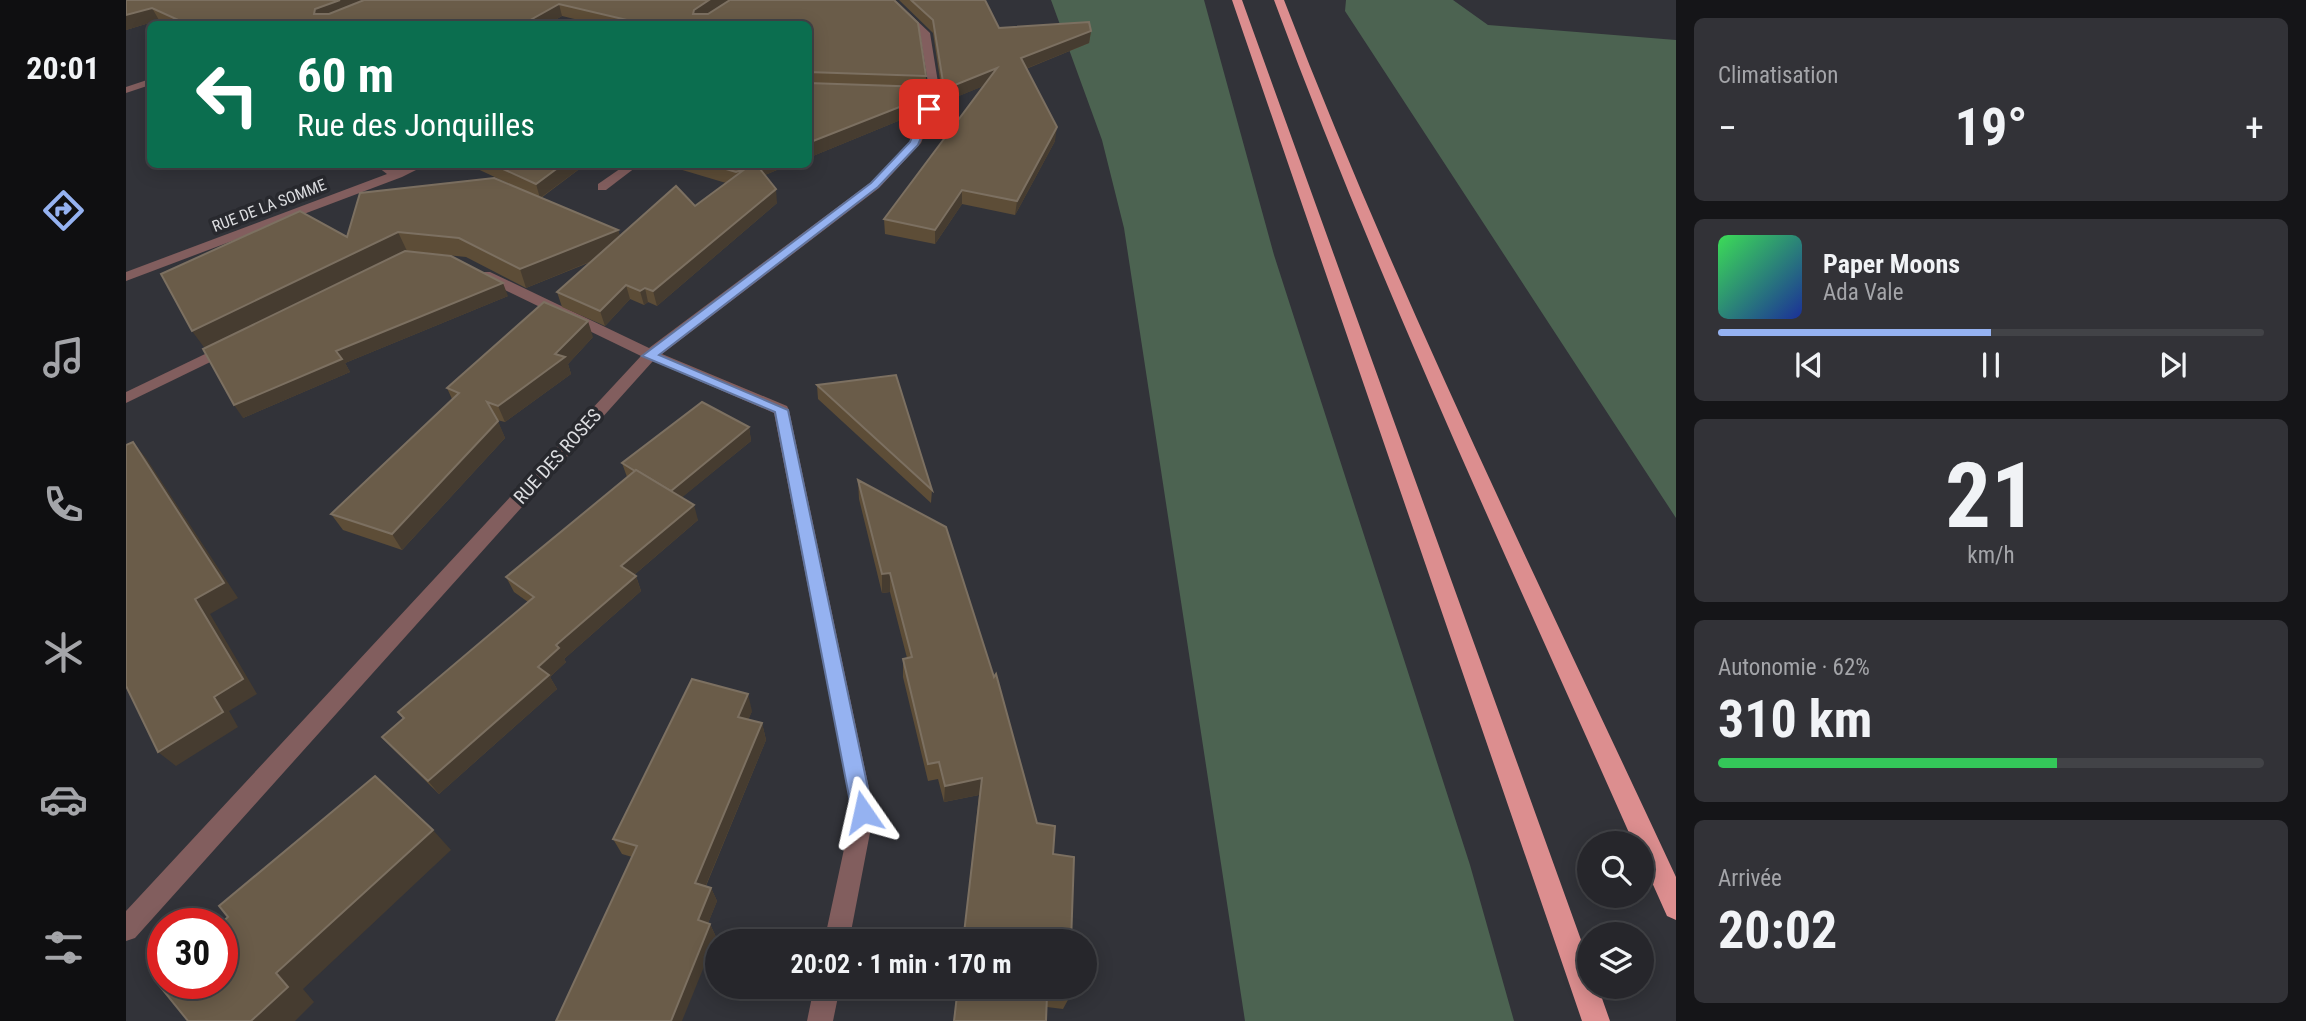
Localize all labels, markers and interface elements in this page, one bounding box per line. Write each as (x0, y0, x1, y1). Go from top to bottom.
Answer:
text: 60 m (297, 47, 394, 104)
text: 20:01 (26, 49, 100, 87)
icon: left (182, 49, 273, 140)
text: Climatisation (1718, 62, 1838, 89)
pin (899, 79, 959, 139)
icon: arrive (910, 90, 948, 128)
text: 19° (1955, 97, 2027, 158)
text: Rue des Jonquilles (297, 106, 535, 144)
text: − (1718, 106, 1737, 150)
text: + (2245, 106, 2264, 150)
street label: RUE DE LA SOMME (209, 175, 329, 236)
icon: directions (39, 186, 88, 235)
text: Paper Moons (1823, 249, 1960, 279)
text: Ada Vale (1823, 279, 1903, 306)
icon: music (39, 333, 88, 382)
icon: previous (1790, 346, 1828, 384)
icon: pause (1972, 346, 2010, 384)
icon: next (2154, 346, 2192, 384)
street label: RUE DES ROSES (509, 404, 606, 509)
text: 21 (1945, 443, 2037, 549)
icon: phone (39, 480, 88, 529)
text: km/h (1967, 542, 2015, 569)
icon: climate (39, 628, 88, 677)
text: Autonomie · 62% (1718, 654, 1870, 681)
text: 310 km (1718, 689, 1872, 750)
icon: car (39, 775, 88, 824)
position arrow (826, 775, 900, 849)
map controls (1577, 831, 1654, 999)
button: search (1577, 831, 1654, 908)
text: Arrivée (1718, 865, 1782, 892)
text: 20:02 (1718, 900, 1837, 961)
speed limit sign: 30 (147, 908, 238, 999)
button: layers (1577, 922, 1654, 999)
icon: filters (39, 923, 88, 972)
text: 20:02 · 1 min · 170 m (791, 949, 1011, 979)

